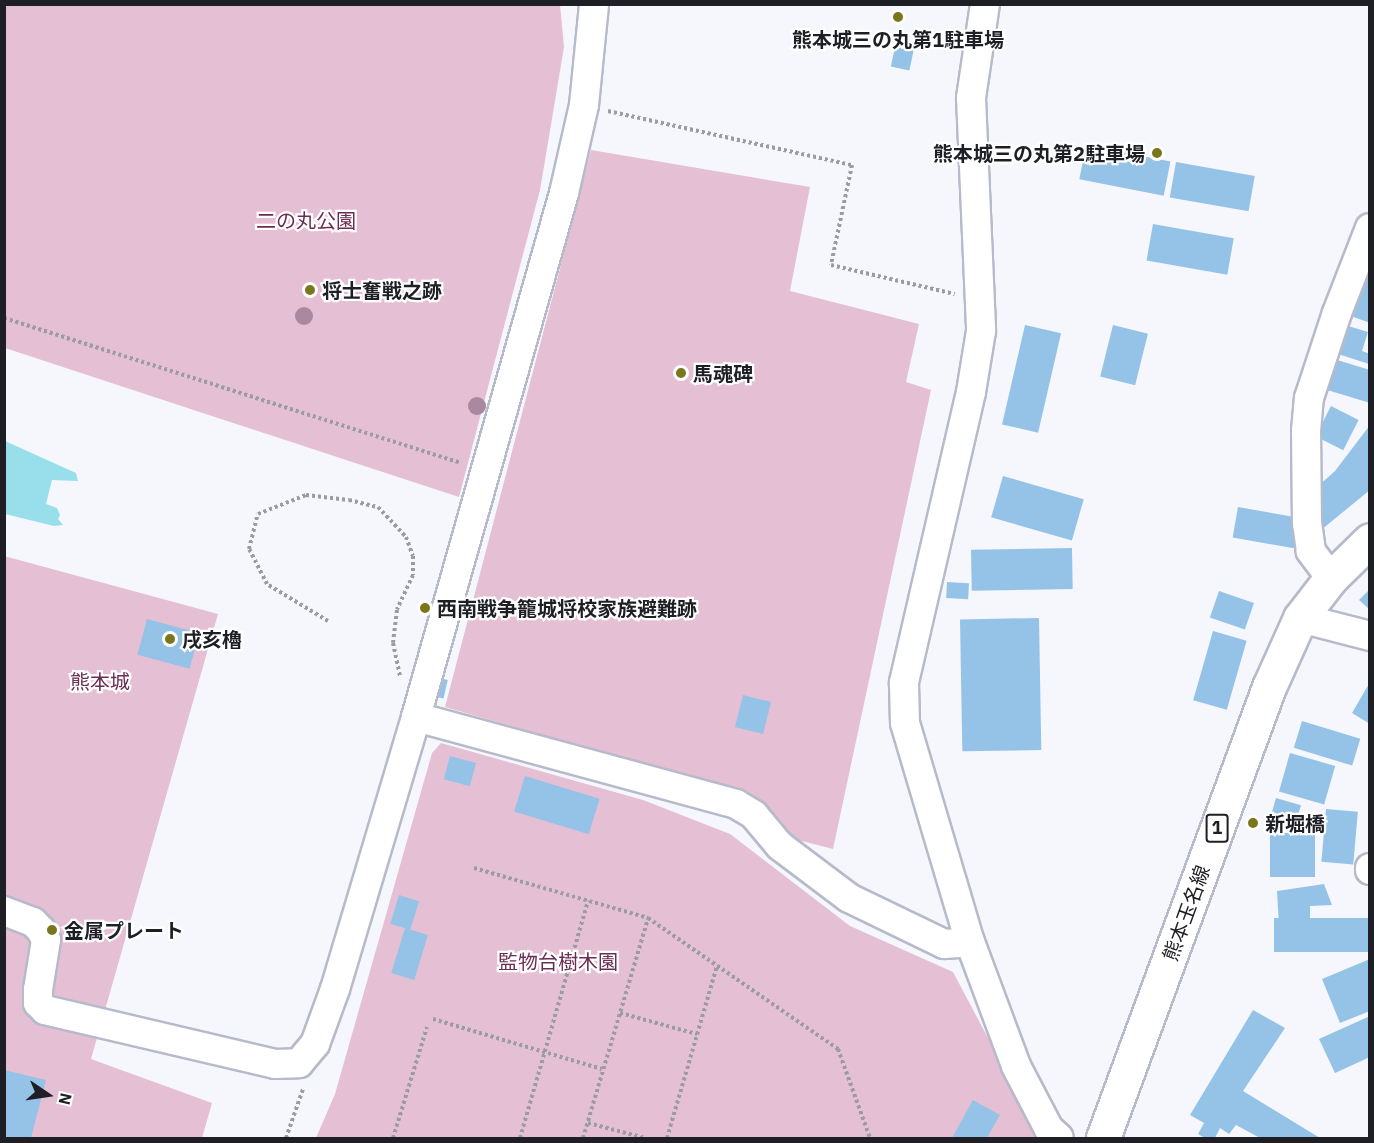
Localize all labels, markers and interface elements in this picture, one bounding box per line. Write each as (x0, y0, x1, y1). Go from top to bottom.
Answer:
marker: 熊本城三の丸第1駐車場 (891, 10, 905, 24)
place label: 熊本城三の丸第1駐車場 (792, 27, 1004, 51)
place label: 熊本城三の丸第2駐車場 (933, 141, 1145, 165)
marker: 熊本城三の丸第2駐車場 (1150, 146, 1164, 160)
park label: 二の丸公園 (256, 208, 356, 232)
place label: 将士奮戦之跡 (322, 278, 442, 302)
marker: 将士奮戦之跡 (303, 283, 317, 297)
place label: 馬魂碑 (693, 361, 753, 385)
marker: 馬魂碑 (674, 366, 688, 380)
place label: 西南戦争籠城将校家族避難跡 (437, 596, 697, 620)
marker: 西南戦争籠城将校家族避難跡 (418, 601, 432, 615)
place label: 戌亥櫓 (182, 627, 242, 651)
marker: 戌亥櫓 (163, 632, 177, 646)
park label: 熊本城 (70, 669, 130, 693)
place label: 新堀橋 (1265, 811, 1325, 835)
road number: 1 (1205, 813, 1229, 843)
marker: 新堀橋 (1246, 816, 1260, 830)
street label: 熊本玉名線 (1158, 862, 1214, 964)
place label: 金属プレート (64, 918, 184, 942)
marker: 金属プレート (45, 923, 59, 937)
park label: 監物台樹木園 (498, 949, 618, 973)
north arrow (18, 1065, 78, 1125)
text: N (54, 1091, 77, 1107)

